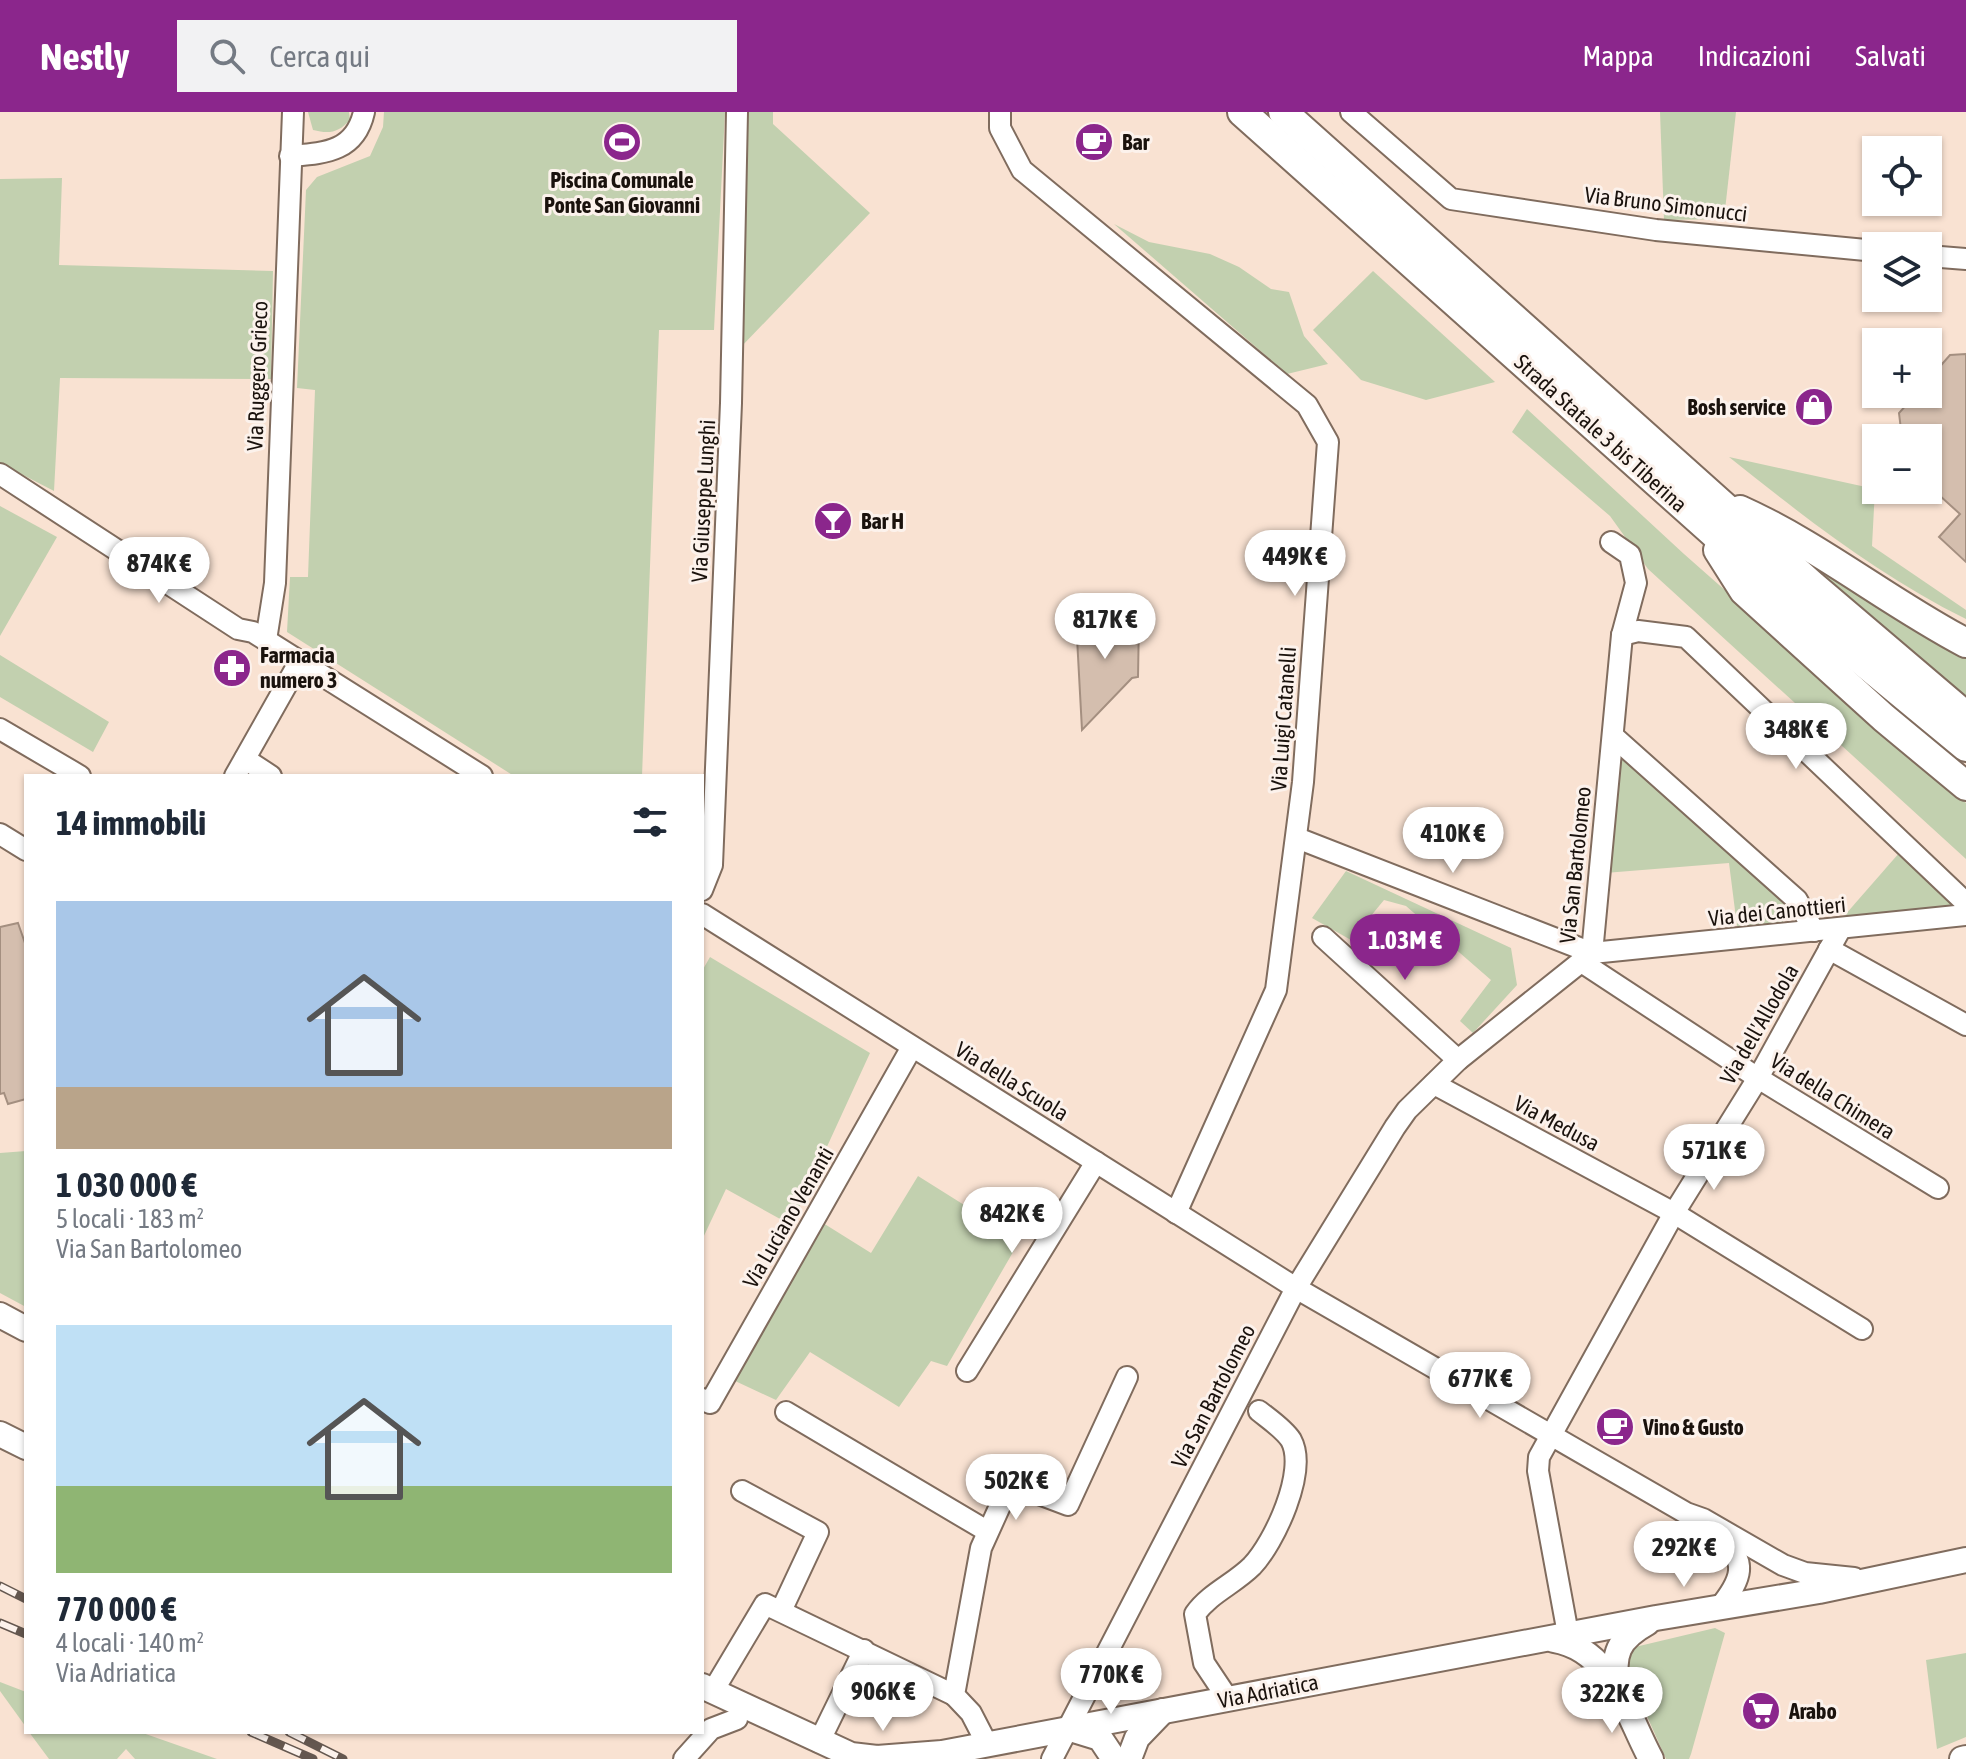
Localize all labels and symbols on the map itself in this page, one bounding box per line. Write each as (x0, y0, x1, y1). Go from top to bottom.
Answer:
sports icon: Piscina Comunale Ponte San Giovanni (601, 121, 643, 163)
cafe icon: Bar (1073, 121, 1115, 163)
place label: Bar (1122, 129, 1150, 155)
place label: Piscina Comunale Ponte San Giovanni (544, 167, 700, 218)
street label: Via Bruno Simonucci (1583, 181, 1749, 227)
street label: Via Ruggero Grieco (241, 301, 273, 451)
street label: Strada Statale 3 bis Tiberina (1509, 349, 1693, 517)
shop icon: Bosh service (1793, 386, 1835, 428)
place label: Bosh service (1687, 394, 1786, 420)
street label: Via Giuseppe Lunghi (686, 419, 720, 583)
bar icon: Bar H (812, 500, 854, 542)
place label: Bar H (861, 508, 904, 534)
pin: 449K € (1230, 530, 1360, 598)
pin: 874K € (94, 537, 224, 605)
pin: 817K € (1040, 593, 1170, 661)
place label: Farmacia numero 3 (260, 642, 337, 693)
street label: Via Luigi Catanelli (1265, 646, 1301, 792)
pharmacy icon: Farmacia numero 3 (211, 647, 253, 689)
pin: 348K € (1731, 703, 1861, 771)
street label: Via San Bartolomeo (1554, 785, 1596, 945)
pin: 410K € (1388, 807, 1518, 875)
street label: Via dei Canottieri (1707, 891, 1847, 931)
pin: 1.03M € (1331, 914, 1479, 982)
street label: Via dell'Allodola (1714, 959, 1804, 1089)
street label: Via della Scuola (950, 1036, 1074, 1126)
street label: Via della Chimera (1766, 1047, 1900, 1145)
street label: Via Medusa (1510, 1090, 1604, 1156)
pin: 571K € (1649, 1124, 1779, 1192)
street label: Via Luciano Venanti (737, 1142, 839, 1292)
pin: 842K € (947, 1187, 1077, 1255)
street label: Via San Bartolomeo (1166, 1320, 1260, 1472)
pin: 677K € (1415, 1352, 1545, 1420)
cafe icon: Vino & Gusto (1594, 1406, 1636, 1448)
place label: Vino & Gusto (1642, 1414, 1744, 1440)
pin: 502K € (951, 1454, 1081, 1522)
pin: 292K € (1619, 1521, 1749, 1589)
pin: 770K € (1046, 1648, 1176, 1716)
pin: 906K € (818, 1665, 948, 1733)
pin: 322K € (1547, 1667, 1677, 1735)
street label: Via Adriatica (1216, 1669, 1320, 1713)
supermarket icon: Arabo (1740, 1690, 1782, 1732)
place label: Arabo (1788, 1698, 1837, 1724)

